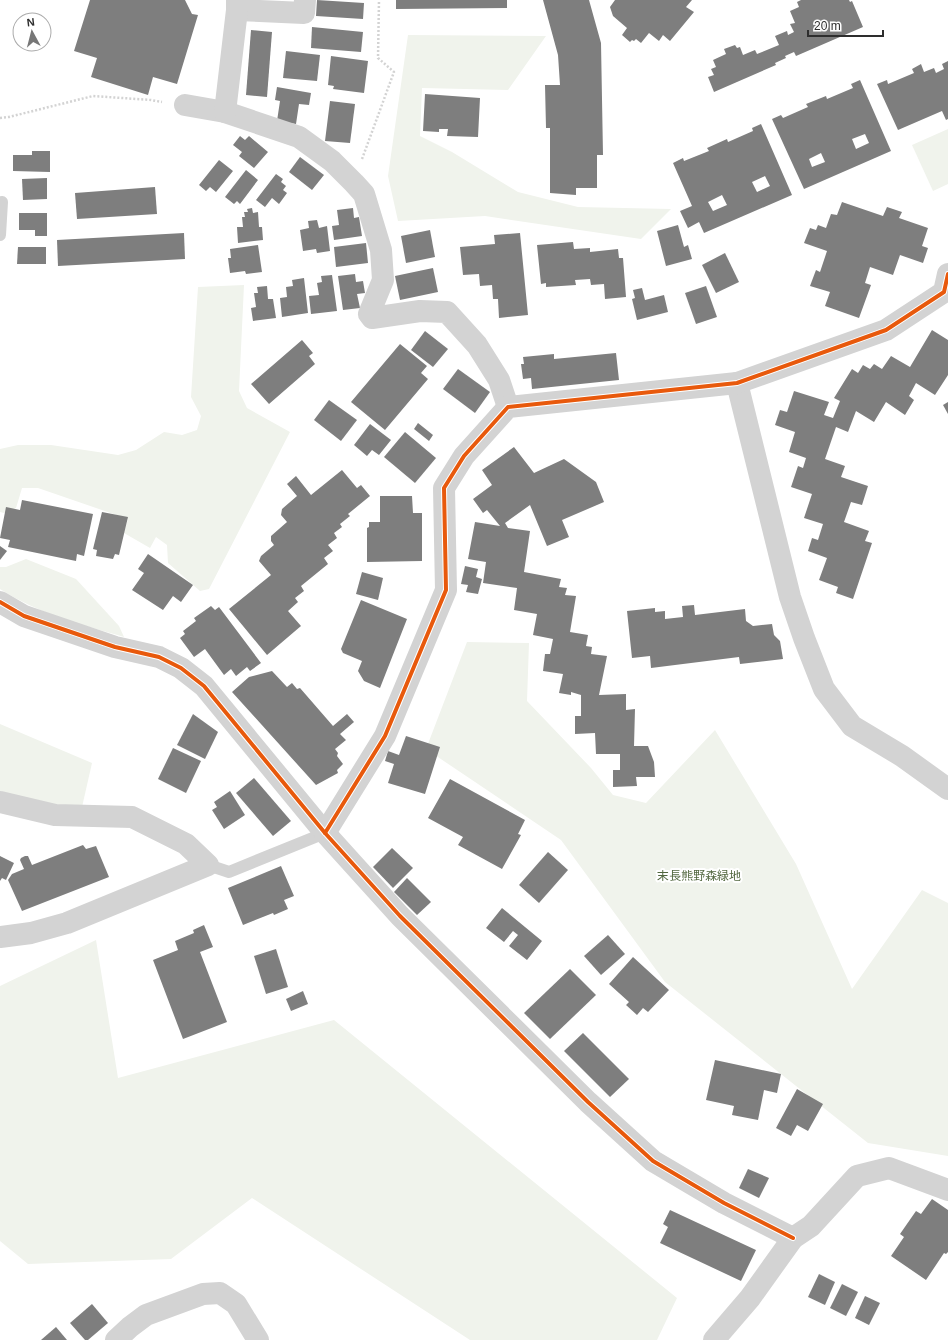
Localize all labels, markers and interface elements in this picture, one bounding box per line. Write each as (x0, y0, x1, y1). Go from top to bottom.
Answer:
north arrow (12, 12, 52, 52)
scale bar (808, 12, 883, 38)
text: N (26, 16, 36, 29)
text: 20 m (814, 19, 841, 33)
park label: 末長熊野森緑地 (657, 869, 741, 883)

